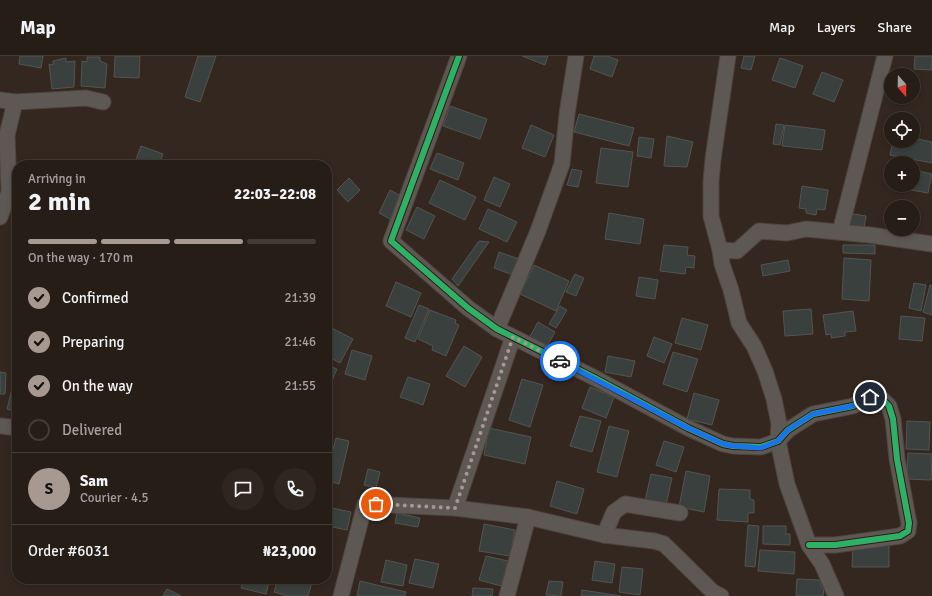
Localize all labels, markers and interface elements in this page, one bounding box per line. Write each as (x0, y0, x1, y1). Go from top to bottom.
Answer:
text: Map (20, 16, 56, 40)
text: Map (769, 19, 795, 36)
text: Layers (817, 19, 856, 36)
text: Share (878, 19, 912, 36)
north arrow (884, 68, 920, 104)
map controls (884, 68, 920, 236)
button: locate (884, 112, 920, 148)
button: + (884, 156, 920, 192)
text: Arriving in (28, 171, 86, 187)
text: 22:03–22:08 (234, 185, 316, 203)
text: 2 min (28, 186, 91, 218)
button: − (884, 200, 920, 236)
text: On the way · 170 m (28, 250, 133, 266)
icon: check (28, 287, 50, 309)
text: Confirmed (62, 289, 129, 307)
text: 21:39 (284, 290, 316, 306)
icon: check (28, 331, 50, 353)
text: Preparing (62, 333, 125, 351)
text: 21:46 (284, 334, 316, 350)
courier (540, 341, 580, 381)
icon: car (549, 350, 571, 372)
icon: check (28, 375, 50, 397)
text: On the way (62, 377, 133, 395)
text: 21:55 (284, 378, 316, 394)
pin (853, 380, 887, 414)
icon: home (859, 386, 881, 408)
text: Delivered (62, 421, 122, 439)
button: chat (222, 468, 264, 510)
button: phone (274, 468, 316, 510)
text: Sam (80, 472, 108, 490)
text: S (45, 480, 53, 498)
pin (359, 487, 393, 521)
text: Courier · 4.5 (80, 490, 149, 506)
icon: bag (365, 493, 387, 515)
text: Order #6031 (28, 542, 110, 560)
text: ₦23,000 (263, 542, 316, 560)

